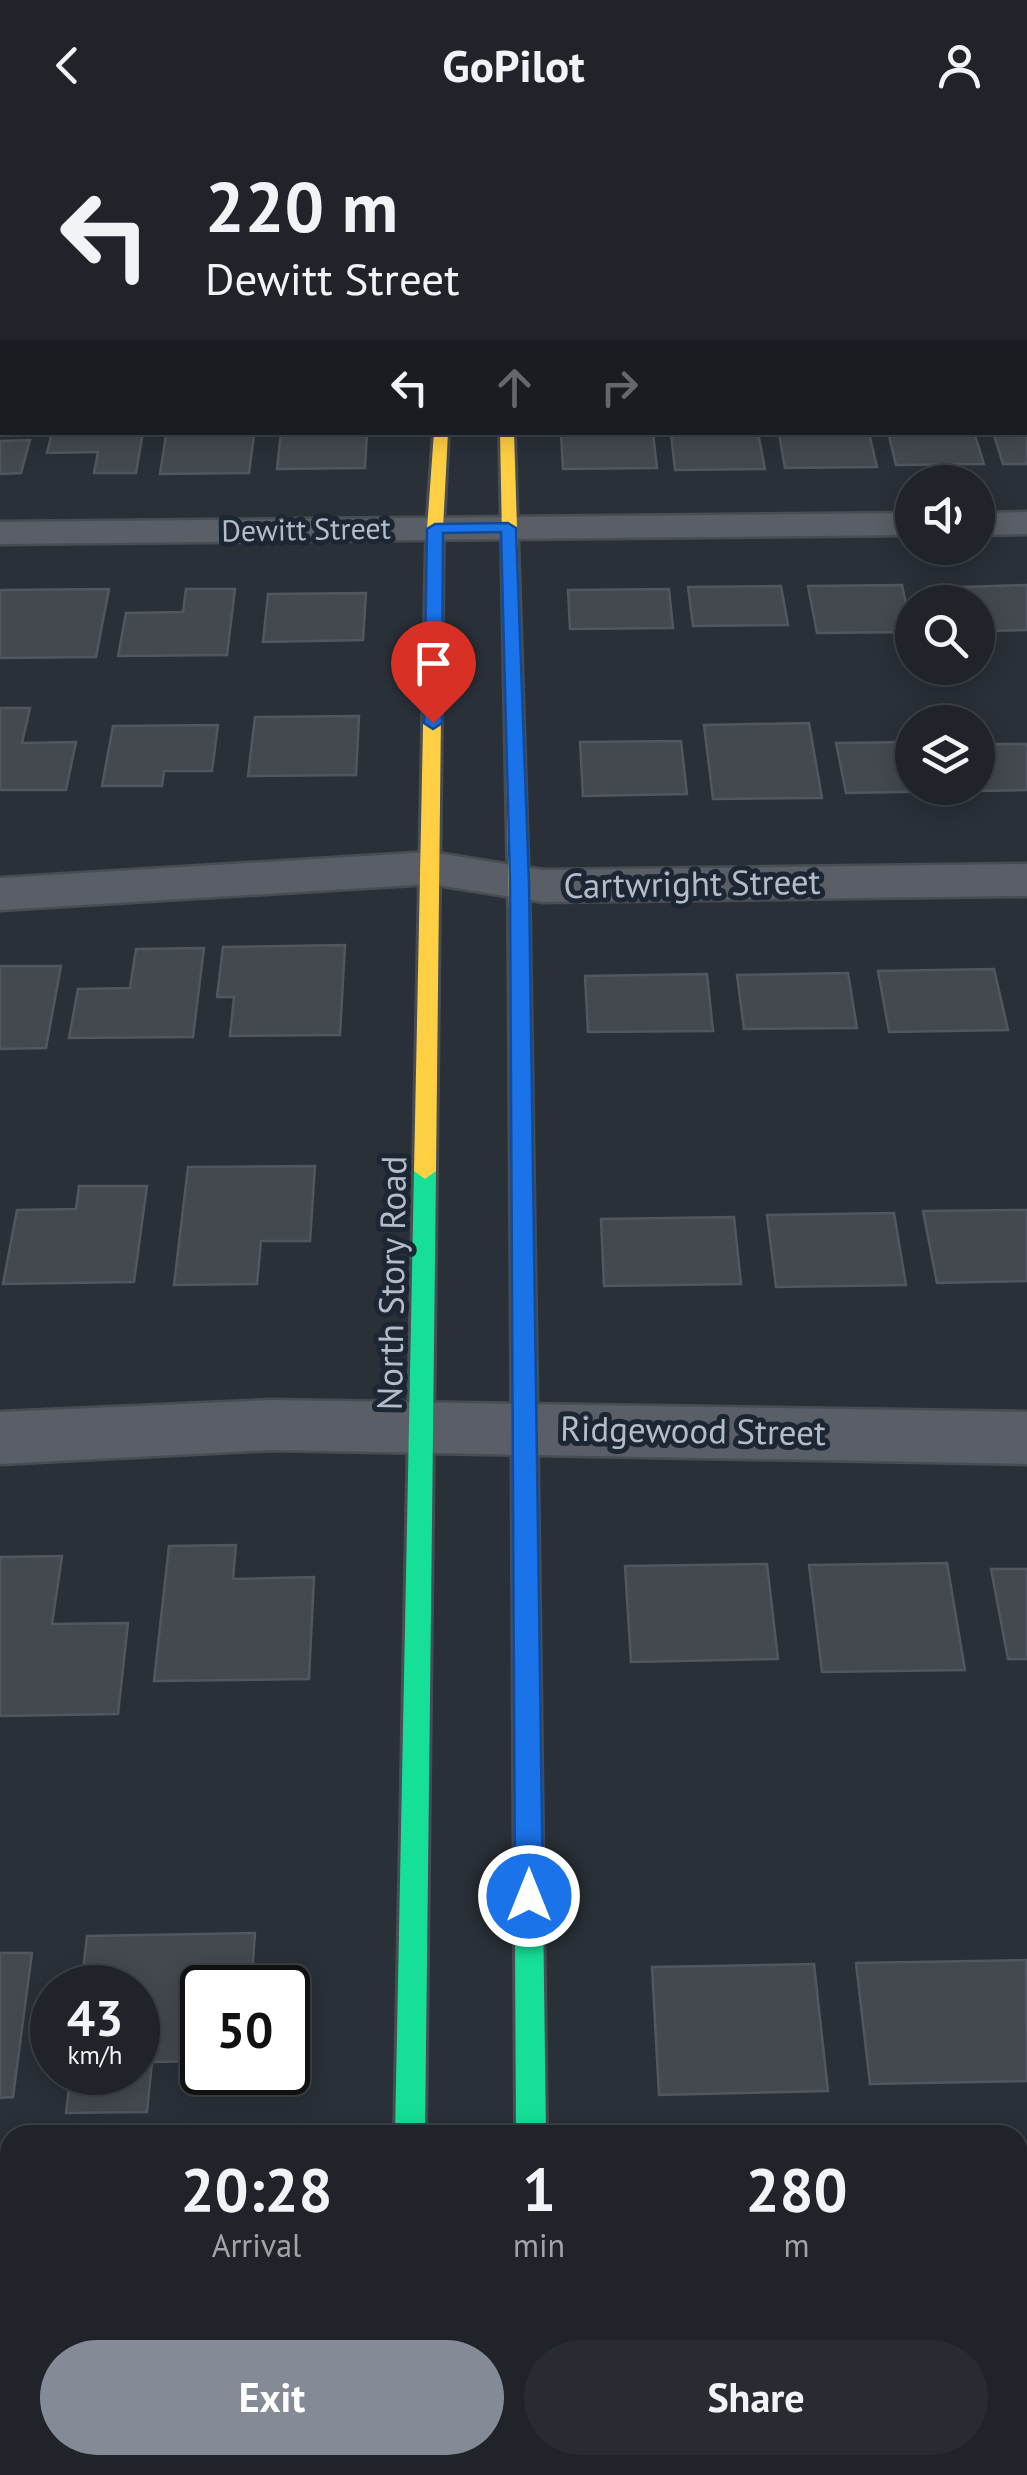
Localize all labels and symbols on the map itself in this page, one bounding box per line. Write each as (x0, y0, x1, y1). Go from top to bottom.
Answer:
street label: Dewitt Street (221, 508, 391, 549)
pin (391, 621, 476, 724)
street label: Cartwright Street (563, 858, 821, 908)
street label: North Story Road (366, 1155, 416, 1411)
street label: Ridgewood Street (560, 1405, 826, 1455)
position arrow (477, 1844, 581, 1948)
speed limit sign: 50 (180, 1965, 310, 2095)

